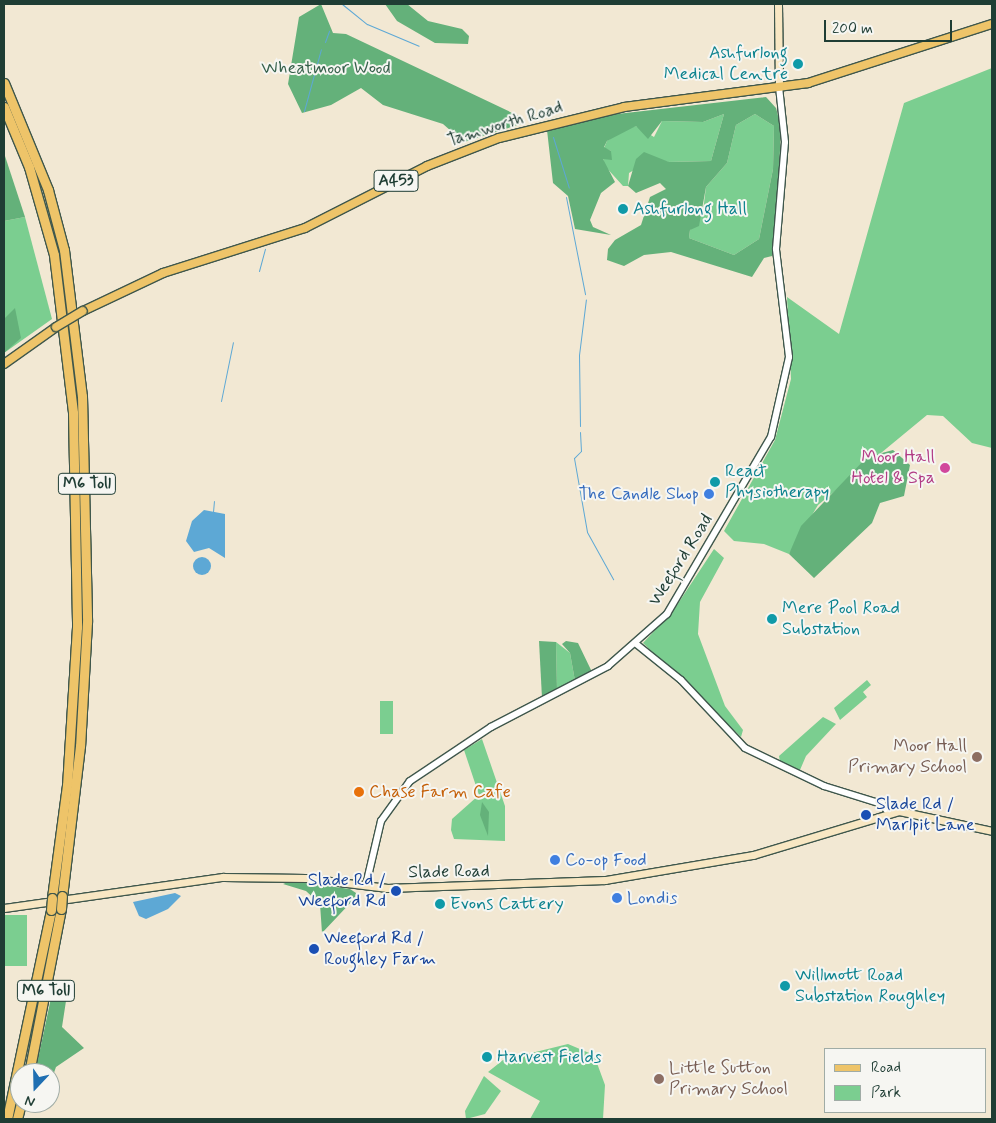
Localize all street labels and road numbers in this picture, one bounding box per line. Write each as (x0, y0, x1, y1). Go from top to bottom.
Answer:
street label: Tamworth Road (445, 96, 565, 152)
road number: A453 (374, 168, 418, 195)
road number: M6 Toll (57, 470, 117, 498)
street label: Weeford Road (645, 511, 717, 609)
street label: Slade Road (408, 860, 490, 884)
road number: M6 Toll (16, 978, 76, 1004)

